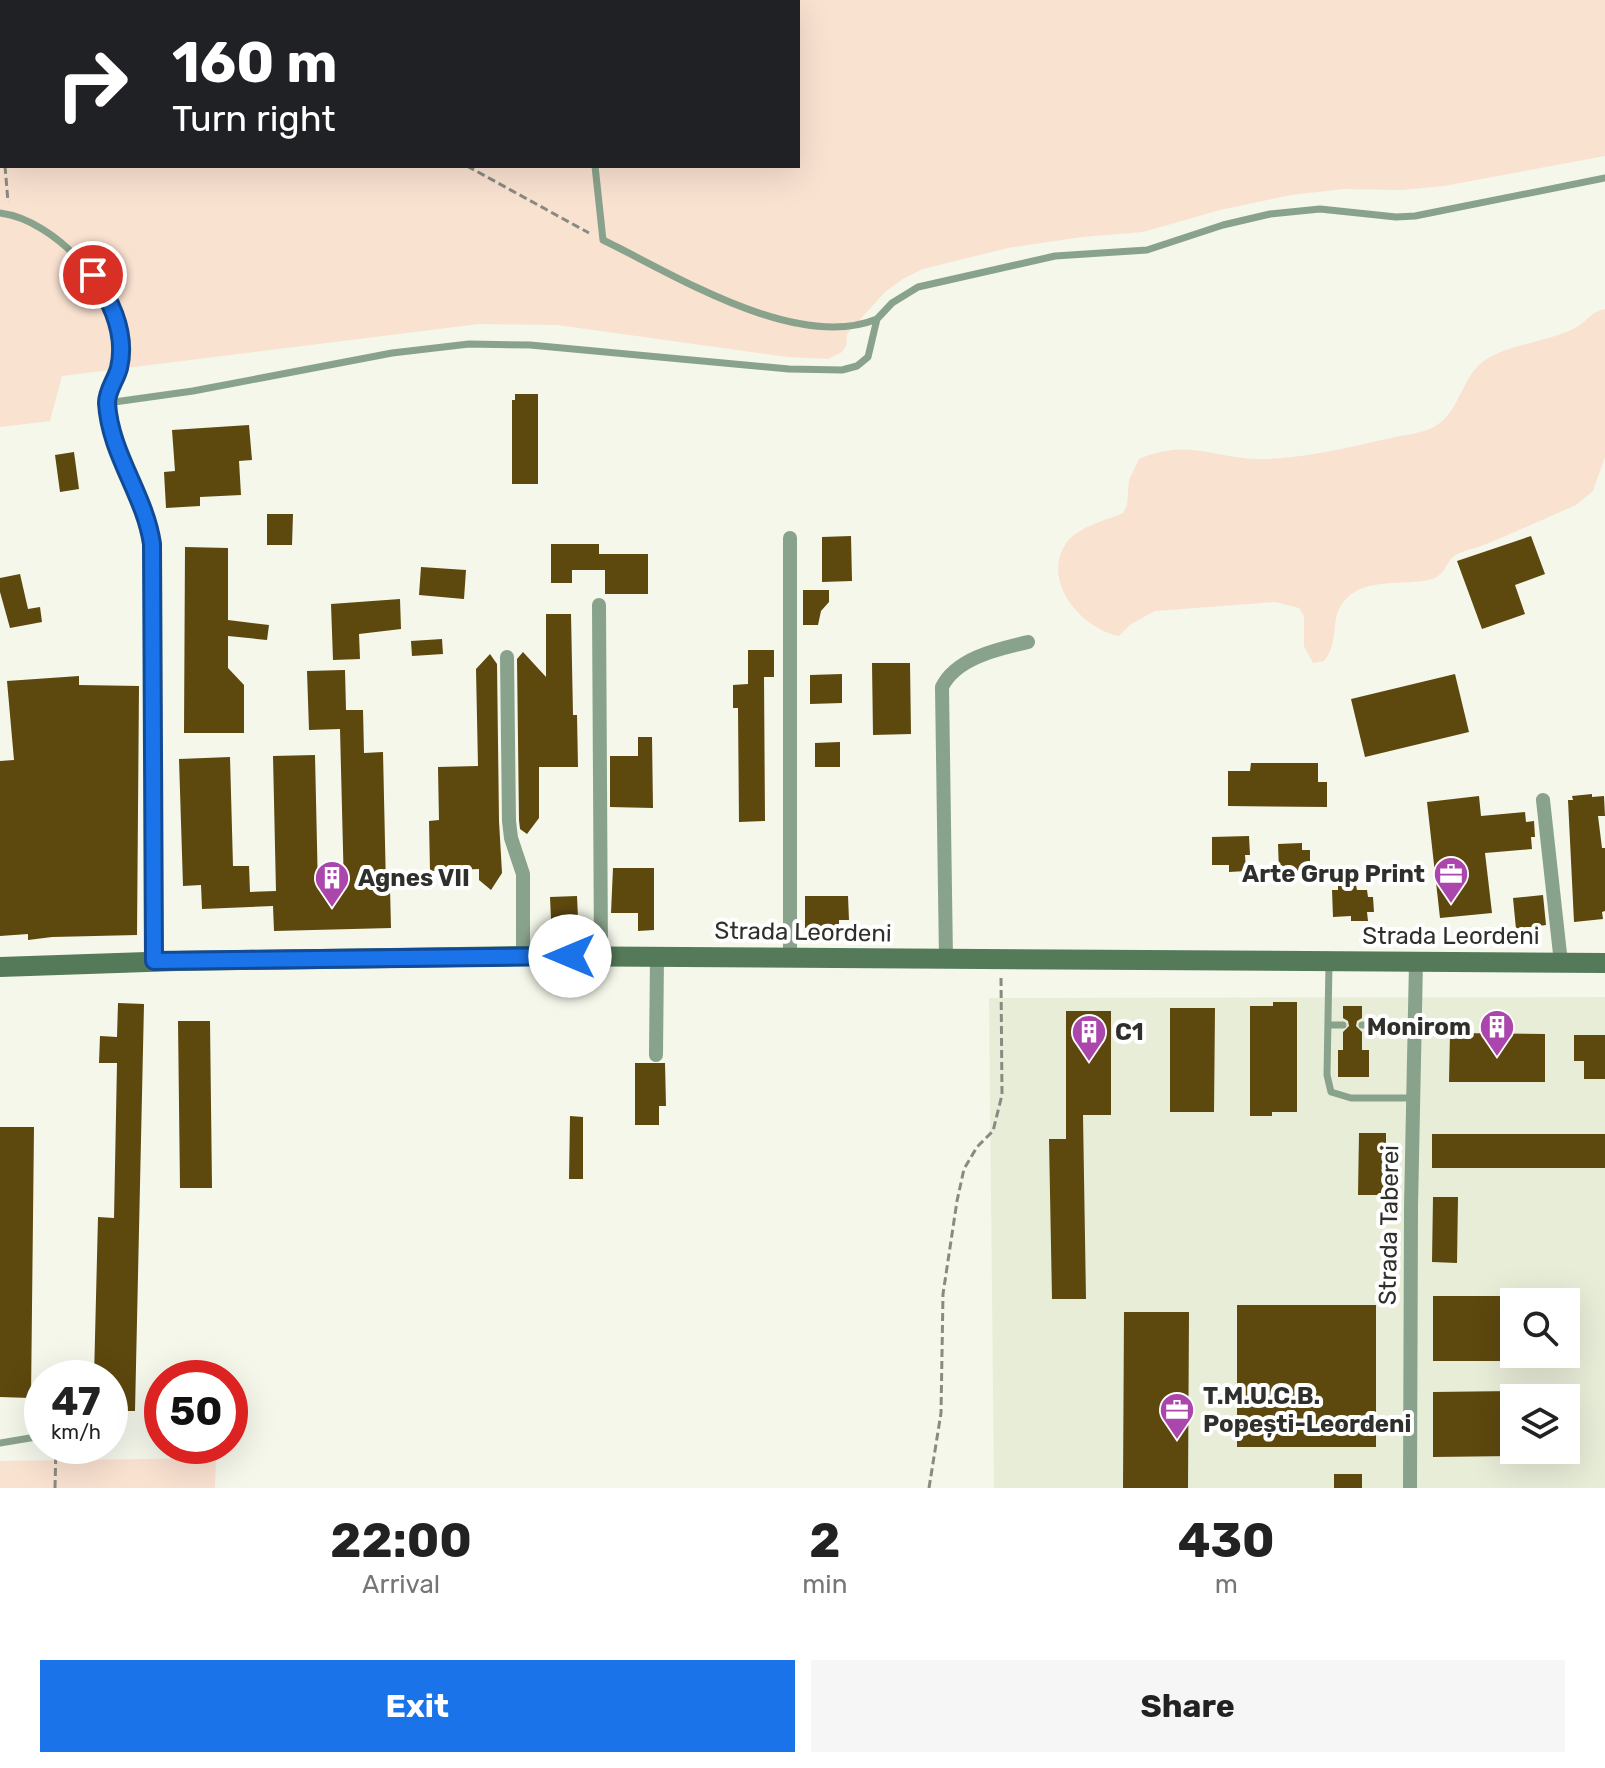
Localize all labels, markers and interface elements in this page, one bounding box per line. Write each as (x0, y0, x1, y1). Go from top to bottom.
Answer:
text: 160 m (172, 30, 338, 96)
icon: right (40, 32, 144, 136)
text: Turn right (172, 97, 336, 140)
pin (59, 241, 127, 309)
icon: arrive (71, 253, 115, 297)
office icon: Arte Grup Print (1432, 855, 1470, 905)
building icon: Agnes VII (313, 859, 351, 909)
place label: Arte Grup Print (1242, 860, 1425, 888)
place label: Agnes VII (358, 864, 470, 892)
position arrow (528, 914, 612, 998)
street label: Strada Leordeni (714, 916, 892, 948)
street label: Strada Leordeni (1362, 922, 1540, 950)
building icon: Monirom (1478, 1008, 1516, 1058)
building icon: C1 (1070, 1013, 1108, 1063)
place label: Monirom (1367, 1013, 1471, 1041)
place label: C1 (1115, 1018, 1144, 1046)
street label: Strada Taberei (1374, 1145, 1404, 1305)
map controls (1500, 1288, 1580, 1464)
button: search (1500, 1288, 1580, 1368)
speed limit sign: 50 (144, 1360, 248, 1464)
text: 47 (51, 1378, 101, 1425)
place label: T.M.U.C.B. Popești-Leordeni (1203, 1382, 1411, 1438)
button: layers (1500, 1384, 1580, 1464)
office icon: T.M.U.C.B. Popești-Leordeni (1158, 1391, 1196, 1441)
text: km/h (51, 1420, 101, 1444)
text: 22:00 (330, 1512, 472, 1569)
text: 2 (809, 1512, 840, 1569)
text: 430 (1178, 1512, 1275, 1569)
text: Arrival (362, 1569, 440, 1600)
text: min (802, 1569, 847, 1600)
text: m (1215, 1569, 1238, 1600)
button: Exit (40, 1660, 795, 1752)
button: Share (811, 1660, 1565, 1752)

